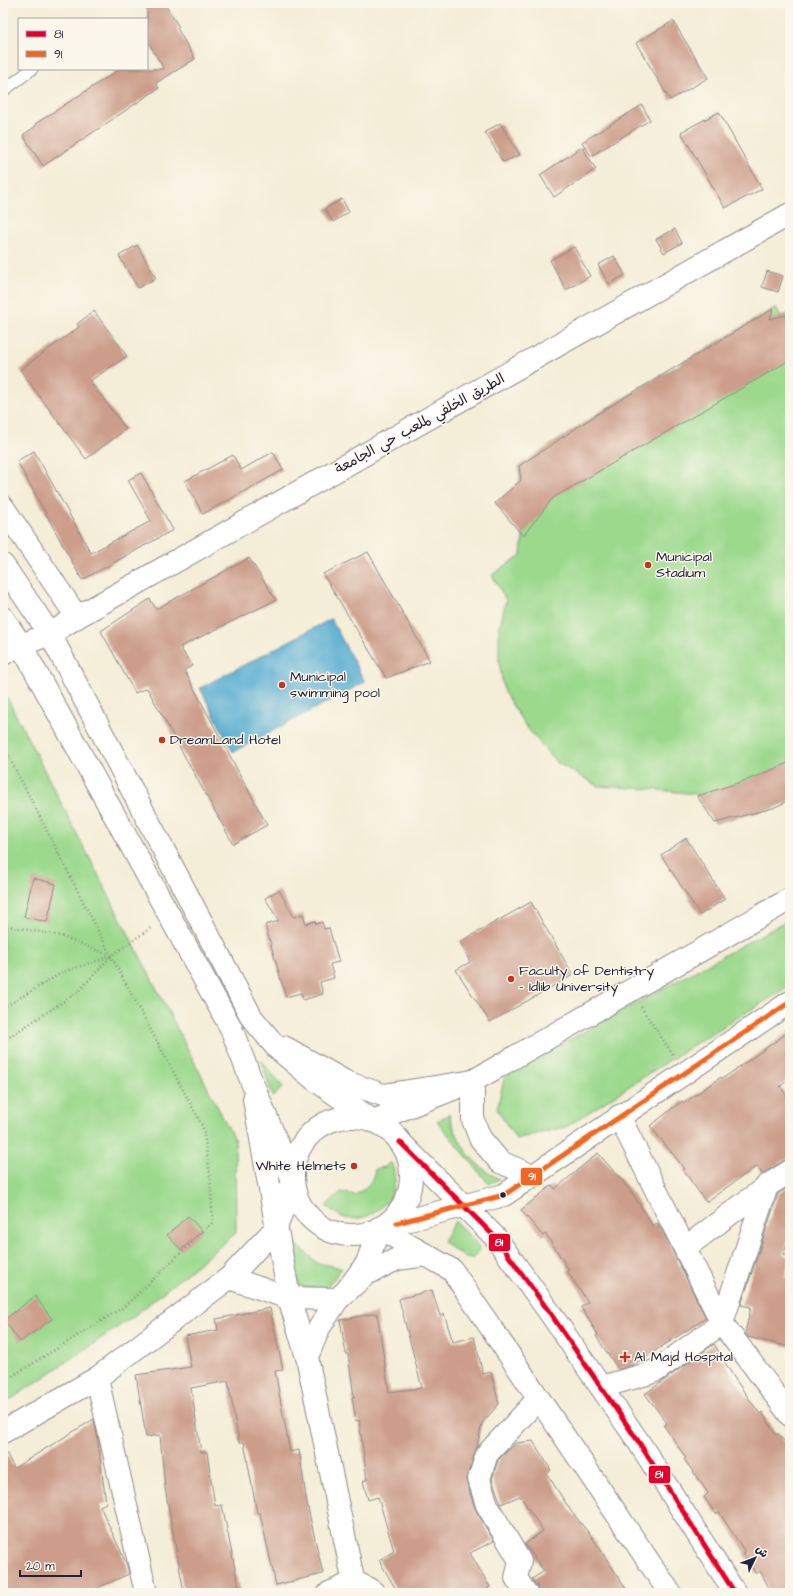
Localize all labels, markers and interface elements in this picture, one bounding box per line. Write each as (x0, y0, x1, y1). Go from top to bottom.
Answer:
legend (18, 18, 148, 70)
text: 81 (54, 26, 64, 43)
text: 91 (54, 46, 63, 63)
street label: الطريق الخلفي لملعب حي الجامعة (331, 369, 510, 481)
place label: Municipal Stadium (656, 547, 712, 583)
marker: Municipal Stadium (643, 560, 653, 570)
place label: Municipal swimming pool (290, 667, 380, 703)
marker: Municipal swimming pool (277, 680, 287, 690)
place label: DreamLand Hotel (170, 730, 281, 750)
marker: DreamLand Hotel (157, 735, 167, 745)
place label: Faculty of Dentistry - Idlib University (519, 961, 655, 997)
marker: Faculty of Dentistry - Idlib University (506, 974, 516, 984)
place label: White Helmets (256, 1156, 346, 1176)
marker: White Helmets (349, 1161, 359, 1171)
line badge: 91 (520, 1167, 543, 1186)
text: 91 (528, 1169, 536, 1184)
unlabelled marker (498, 1190, 508, 1200)
line badge: 81 (488, 1233, 511, 1252)
text: 81 (495, 1235, 504, 1250)
place label: Al Majd Hospital (634, 1347, 733, 1367)
marker: Al Majd Hospital (619, 1351, 631, 1363)
line badge: 81 (648, 1465, 671, 1484)
text: 81 (655, 1467, 664, 1482)
north arrow (735, 1538, 775, 1578)
text: ش (752, 1542, 772, 1561)
scale bar (20, 1552, 81, 1578)
text: 20 m (26, 1558, 55, 1575)

